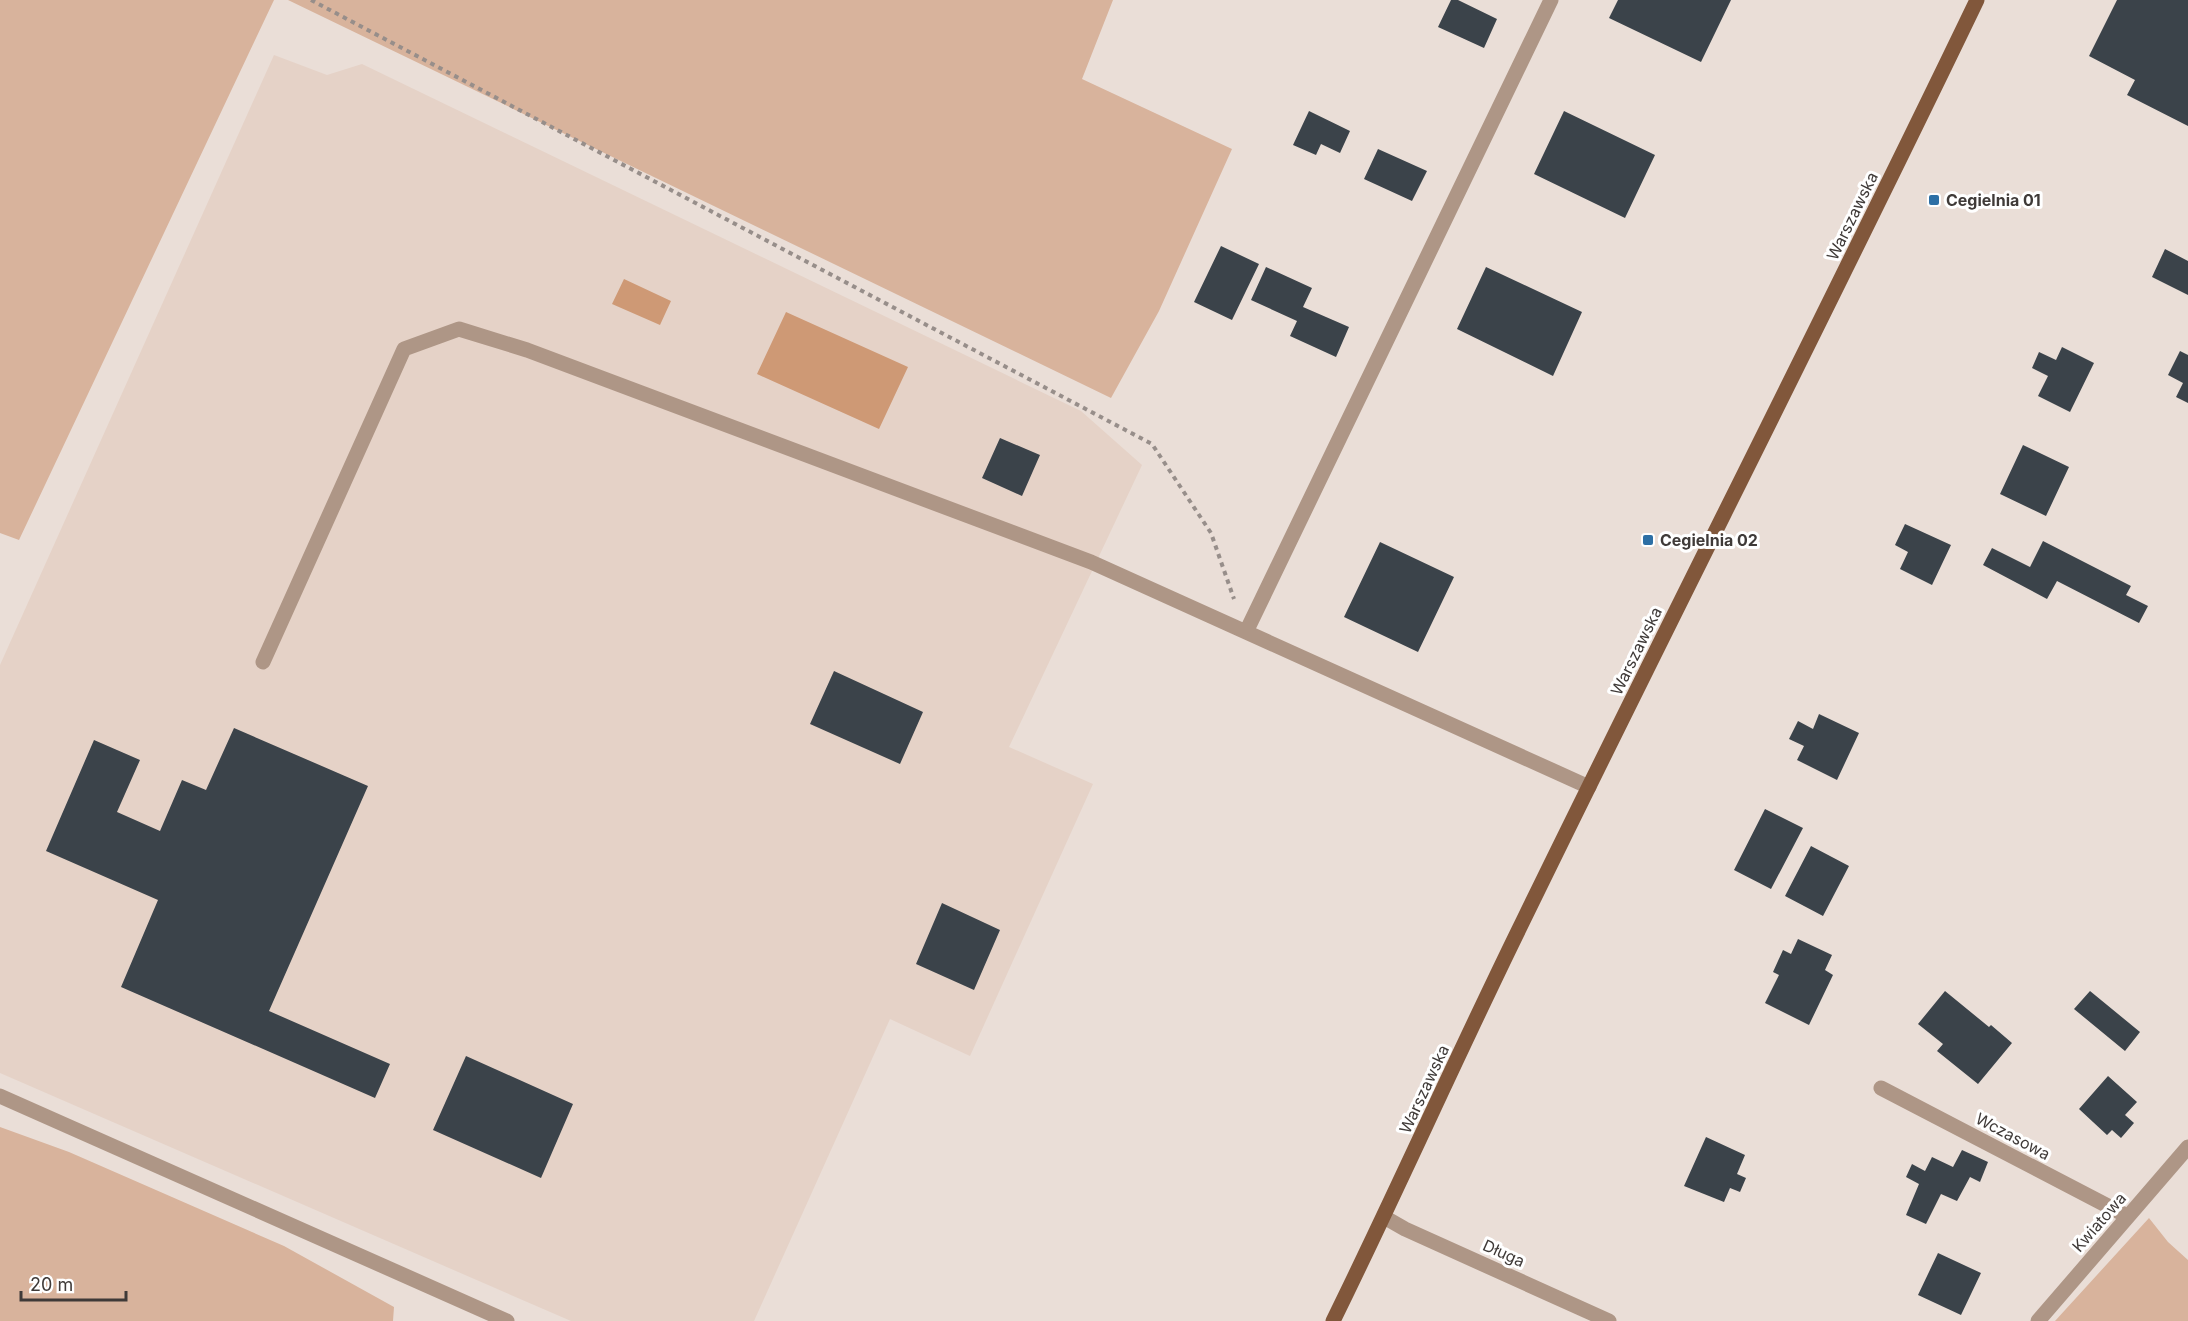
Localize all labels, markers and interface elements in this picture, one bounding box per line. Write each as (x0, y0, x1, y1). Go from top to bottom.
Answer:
street label: Warszawska (1822, 169, 1882, 263)
place label: Cegielnia 01 (1946, 190, 2041, 210)
marker: Cegielnia 01 (1927, 193, 1941, 207)
place label: Cegielnia 02 (1660, 530, 1758, 550)
marker: Cegielnia 02 (1641, 533, 1655, 547)
street label: Warszawska (1606, 604, 1666, 698)
street label: Warszawska (1395, 1041, 1453, 1137)
street label: Wczasowa (1972, 1108, 2054, 1164)
street label: Kwiatowa (2068, 1188, 2130, 1256)
street label: Długa (1480, 1235, 1528, 1271)
scale bar (21, 1264, 126, 1302)
text: 20 m (30, 1274, 73, 1295)

